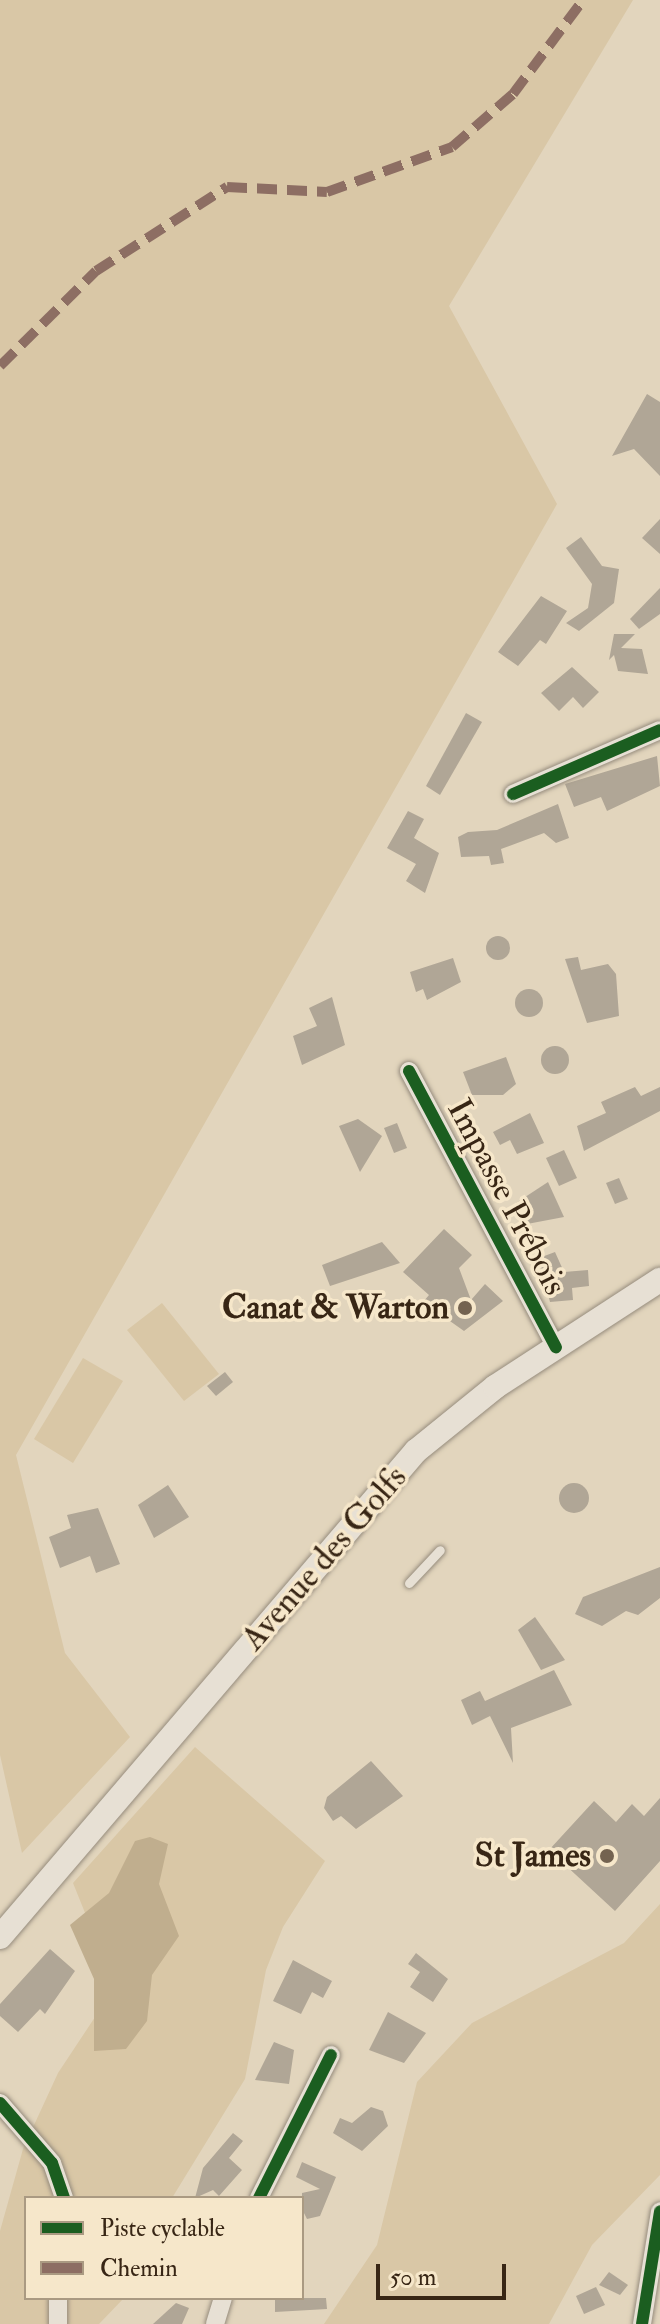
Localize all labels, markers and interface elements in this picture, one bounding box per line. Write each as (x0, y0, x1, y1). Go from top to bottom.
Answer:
street label: Impasse Prébois (438, 1092, 576, 1302)
place label: Canat & Warton (222, 1288, 449, 1328)
marker: Canat & Warton (456, 1299, 474, 1317)
street label: Avenue des Golfs (233, 1457, 415, 1659)
place label: St James (475, 1836, 591, 1876)
marker: St James (598, 1847, 616, 1865)
legend (24, 2196, 304, 2300)
text: Piste cyclable (100, 2213, 225, 2244)
scale bar (380, 2248, 510, 2298)
text: Chemin (100, 2253, 178, 2284)
text: 50 m (390, 2262, 436, 2293)

